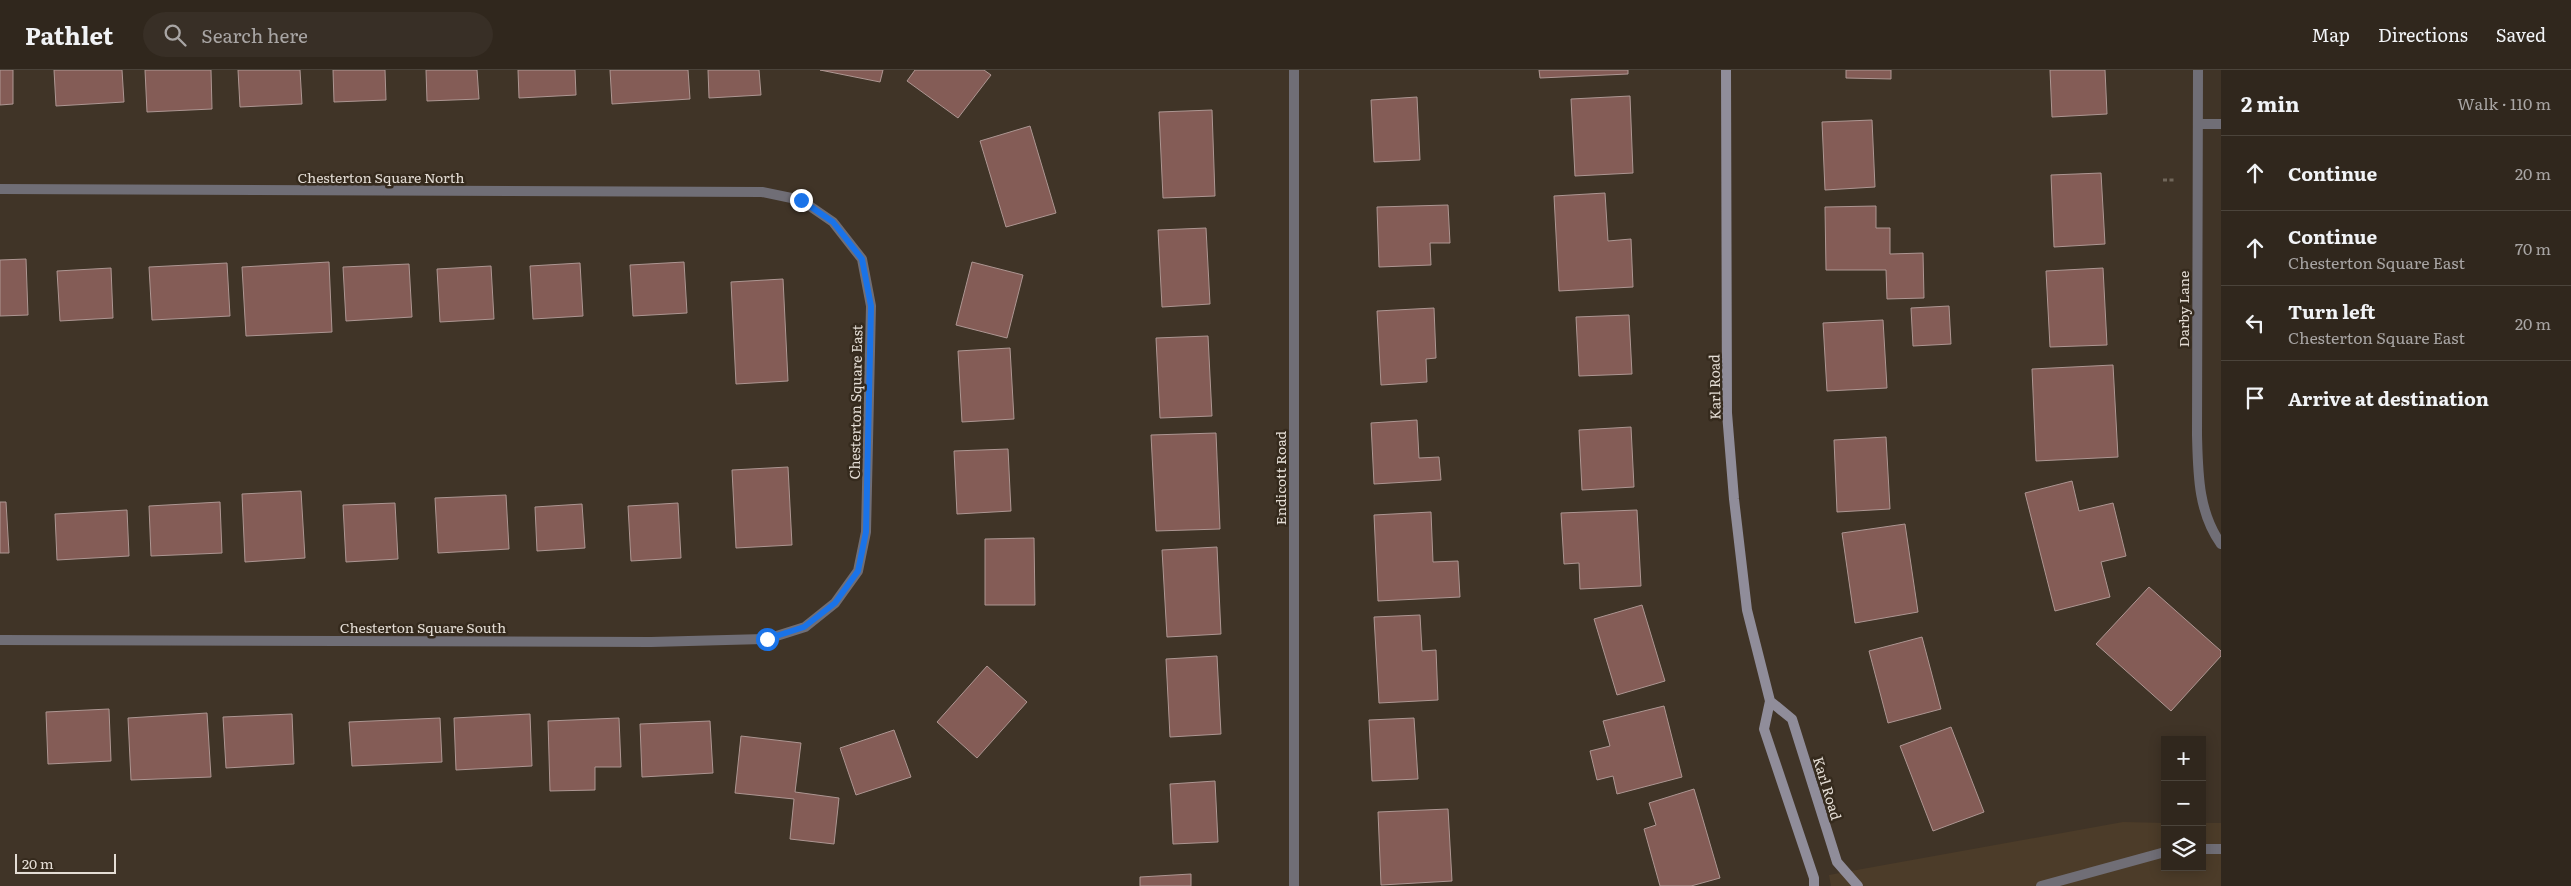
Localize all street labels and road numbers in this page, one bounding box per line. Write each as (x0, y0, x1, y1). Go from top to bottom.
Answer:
street label: Chesterton Square North (297, 167, 465, 187)
street label: Darby Lane (2173, 271, 2193, 347)
street label: Chesterton Square East (844, 324, 866, 480)
street label: Karl Road (1703, 354, 1725, 420)
street label: Endicott Road (1270, 430, 1290, 525)
street label: Chesterton Square South (340, 617, 506, 637)
street label: Karl Road (1809, 754, 1847, 823)

